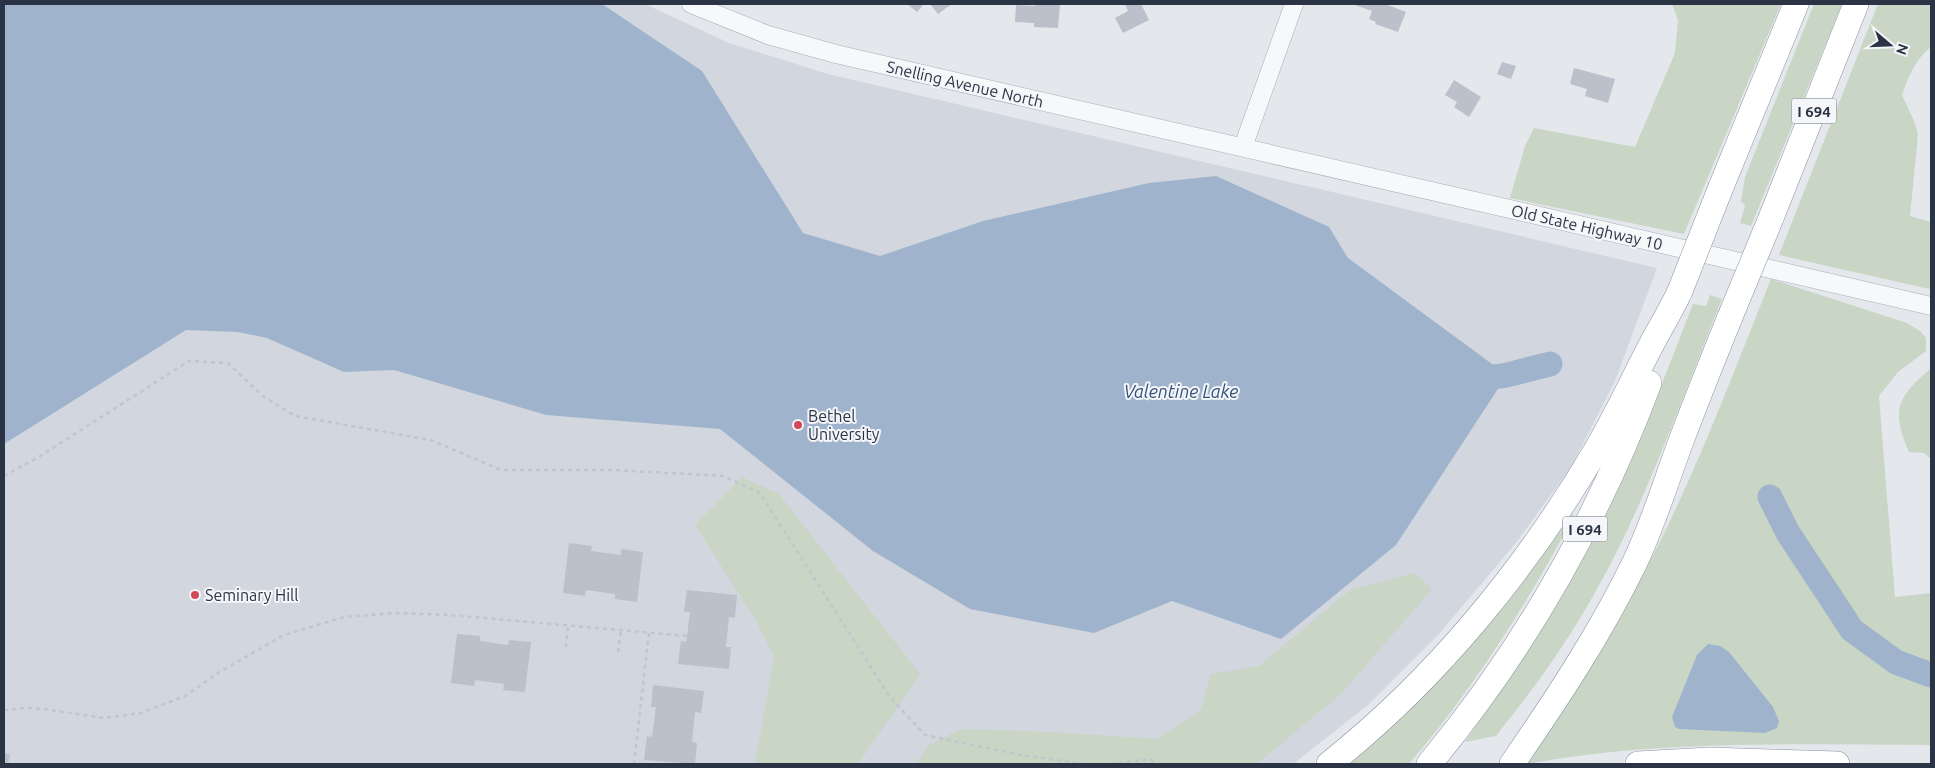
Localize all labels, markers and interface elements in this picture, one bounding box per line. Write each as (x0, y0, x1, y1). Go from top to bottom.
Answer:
north arrow (1865, 20, 1915, 70)
text: N (1893, 42, 1912, 57)
street label: Snelling Avenue North (885, 57, 1045, 111)
road number: I 694 (1792, 98, 1836, 124)
street label: Old State Highway 10 (1510, 201, 1664, 253)
water label: Valentine Lake (1124, 381, 1238, 401)
place label: Bethel University (808, 407, 880, 443)
marker: Bethel University (792, 419, 804, 431)
road number: I 694 (1562, 516, 1608, 542)
place label: Seminary Hill (205, 586, 299, 604)
marker: Seminary Hill (189, 589, 201, 601)

